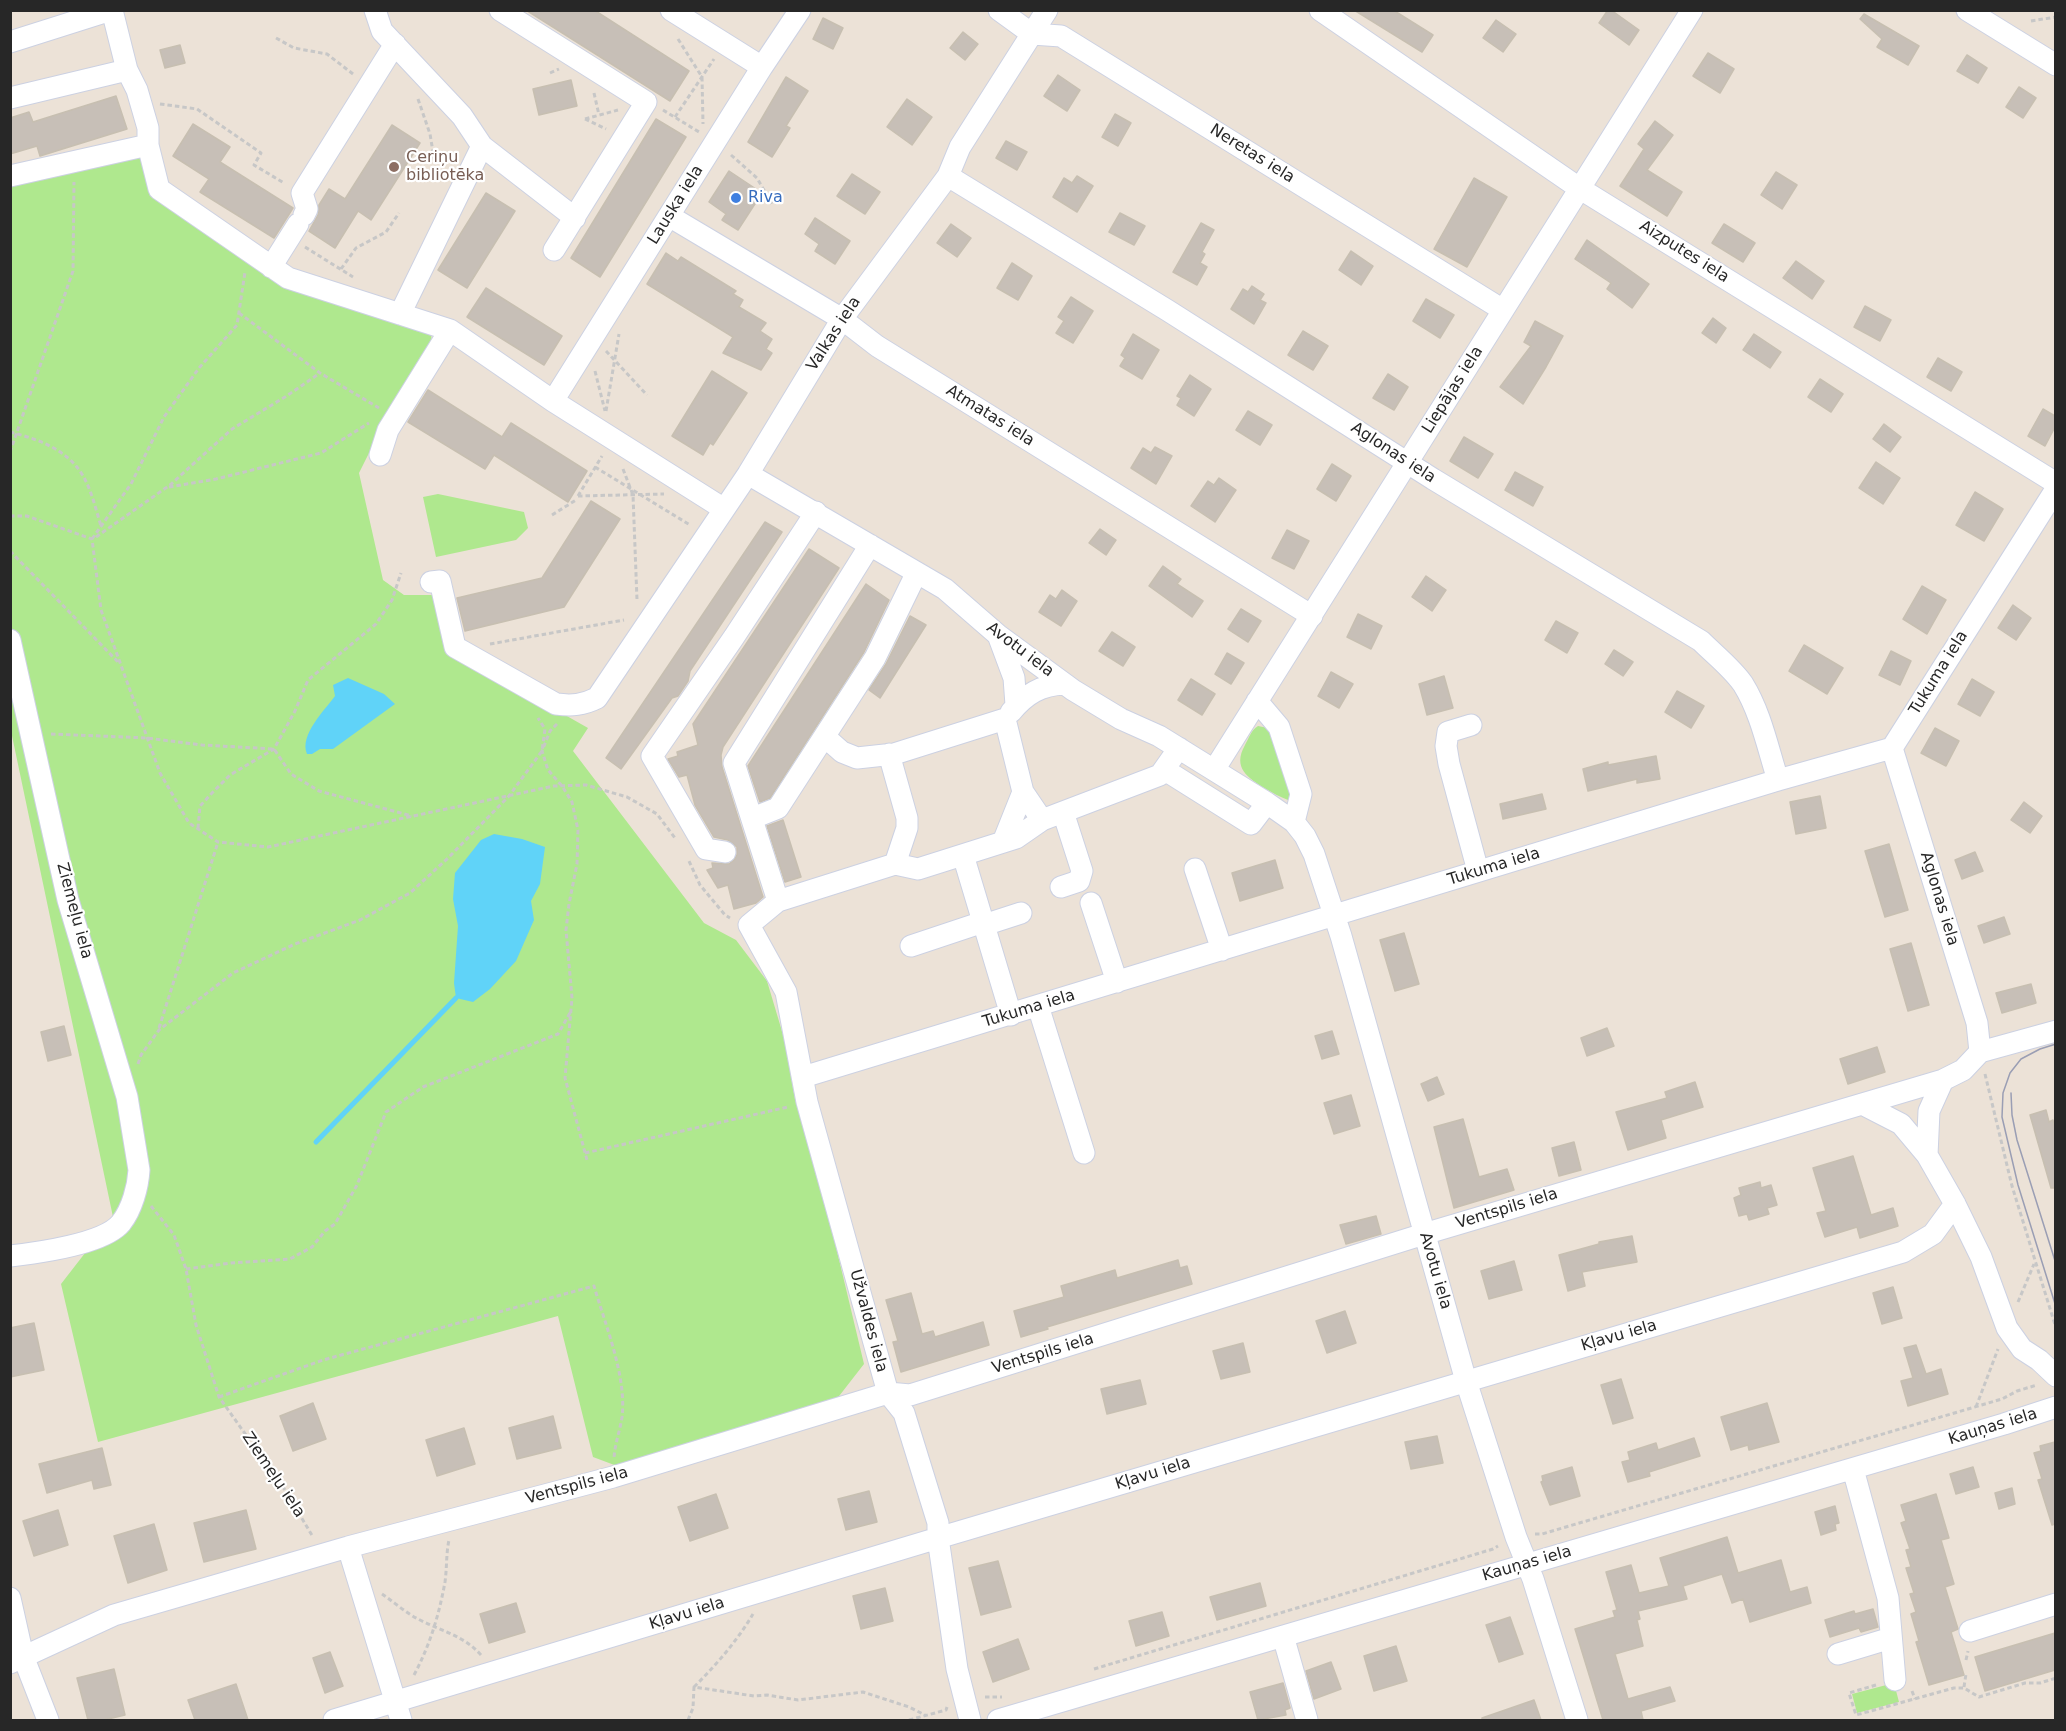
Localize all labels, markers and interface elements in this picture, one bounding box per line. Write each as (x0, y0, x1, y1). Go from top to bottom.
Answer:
street label: Neretas iela (1206, 120, 1298, 188)
place label: Ceriņu bibliotēka (406, 148, 484, 186)
marker: Ceriņu bibliotēka (387, 160, 401, 174)
street label: Lauska iela (644, 162, 708, 248)
place label: Riva (748, 188, 783, 208)
marker: Riva (729, 191, 743, 205)
street label: Aizputes iela (1636, 217, 1732, 287)
street label: Valkas iela (803, 293, 865, 375)
street label: Liepājas iela (1419, 343, 1487, 437)
street label: Atmatas iela (942, 381, 1038, 451)
street label: Aglonas iela (1347, 418, 1439, 488)
street label: Avotu iela (983, 618, 1057, 682)
street label: Tukuma iela (1906, 627, 1972, 719)
street label: Tukuma iela (1446, 844, 1542, 890)
street label: Aglonas iela (1916, 850, 1962, 948)
street label: Ziemeļu iela (52, 861, 96, 961)
street label: Tukuma iela (981, 986, 1077, 1032)
street label: Ventspils iela (1454, 1184, 1560, 1234)
street label: Avotu iela (1415, 1230, 1455, 1312)
street label: Užvaldes iela (845, 1267, 891, 1375)
street label: Kļavu iela (1579, 1316, 1659, 1356)
street label: Ventspils iela (990, 1329, 1096, 1379)
street label: Kauņas iela (1946, 1404, 2040, 1450)
street label: Ziemeļu iela (237, 1429, 309, 1521)
street label: Kļavu iela (1113, 1453, 1193, 1495)
street label: Ventspils iela (524, 1463, 630, 1509)
street label: Kauņas iela (1480, 1542, 1574, 1586)
street label: Kļavu iela (647, 1593, 727, 1635)

